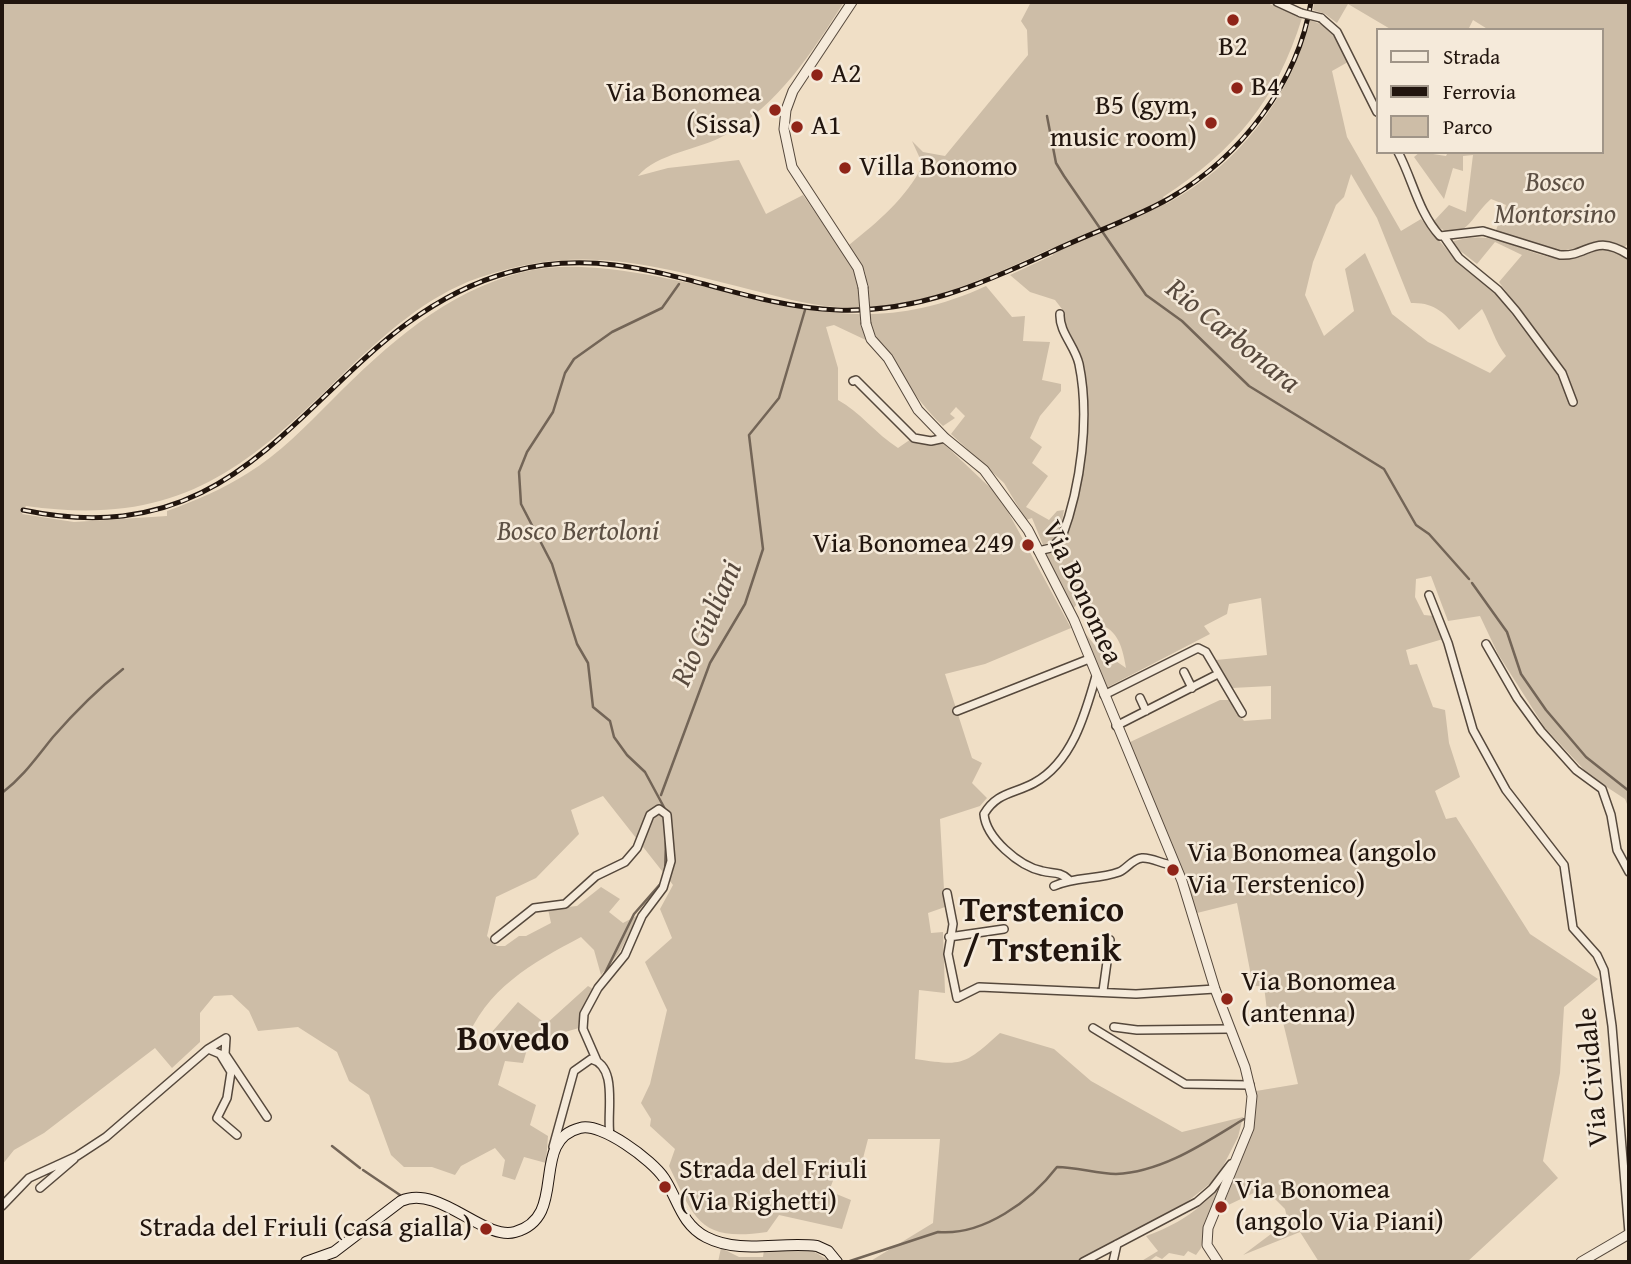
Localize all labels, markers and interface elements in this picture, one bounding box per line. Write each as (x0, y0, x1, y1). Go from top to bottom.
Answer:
marker: B2 (1225, 12, 1241, 28)
legend (1376, 28, 1603, 154)
place label: B2 (1218, 31, 1248, 65)
text: Strada (1443, 41, 1500, 72)
place label: A2 (831, 58, 861, 92)
marker: A2 (809, 67, 825, 83)
place label: B4 (1251, 71, 1280, 105)
text: Ferrovia (1443, 76, 1516, 107)
place label: Via Bonomea (Sissa) (606, 77, 761, 143)
marker: B4 (1229, 80, 1245, 96)
place label: B5 (gym, music room) (1050, 90, 1197, 156)
marker: Via Bonomea (Sissa) (767, 102, 783, 118)
place label: A1 (811, 110, 841, 144)
text: Parco (1443, 111, 1493, 142)
marker: B5 (gym, music room) (1203, 115, 1219, 131)
marker: A1 (789, 119, 805, 135)
place label: Villa Bonomo (859, 151, 1018, 185)
marker: Villa Bonomo (837, 160, 853, 176)
park label: Bosco Montorsino (1494, 167, 1616, 233)
water label: Rio Carbonara (1157, 272, 1307, 402)
park label: Bosco Bertoloni (497, 516, 659, 550)
street label: Via Bonomea (1033, 516, 1129, 670)
place label: Via Bonomea 249 (812, 528, 1014, 562)
marker: Via Bonomea 249 (1020, 537, 1036, 553)
water label: Rio Giuliani (664, 556, 752, 692)
place label: Via Bonomea (angolo Via Terstenico) (1187, 837, 1437, 903)
marker: Via Bonomea (angolo Via Terstenico) (1165, 862, 1181, 878)
district label: Terstenico / Trstenik (960, 891, 1124, 973)
place label: Via Bonomea (antenna) (1241, 966, 1396, 1032)
marker: Via Bonomea (antenna) (1219, 991, 1235, 1007)
street label: Via Cividale (1571, 1006, 1617, 1148)
district label: Bovedo (457, 1020, 569, 1062)
place label: Strada del Friuli (Via Righetti) (679, 1154, 867, 1220)
place label: Via Bonomea (angolo Via Piani) (1235, 1174, 1444, 1240)
marker: Strada del Friuli (Via Righetti) (657, 1179, 673, 1195)
marker: Via Bonomea (angolo Via Piani) (1213, 1199, 1229, 1215)
place label: Strada del Friuli (casa gialla) (139, 1212, 472, 1246)
marker: Strada del Friuli (casa gialla) (478, 1221, 494, 1237)

